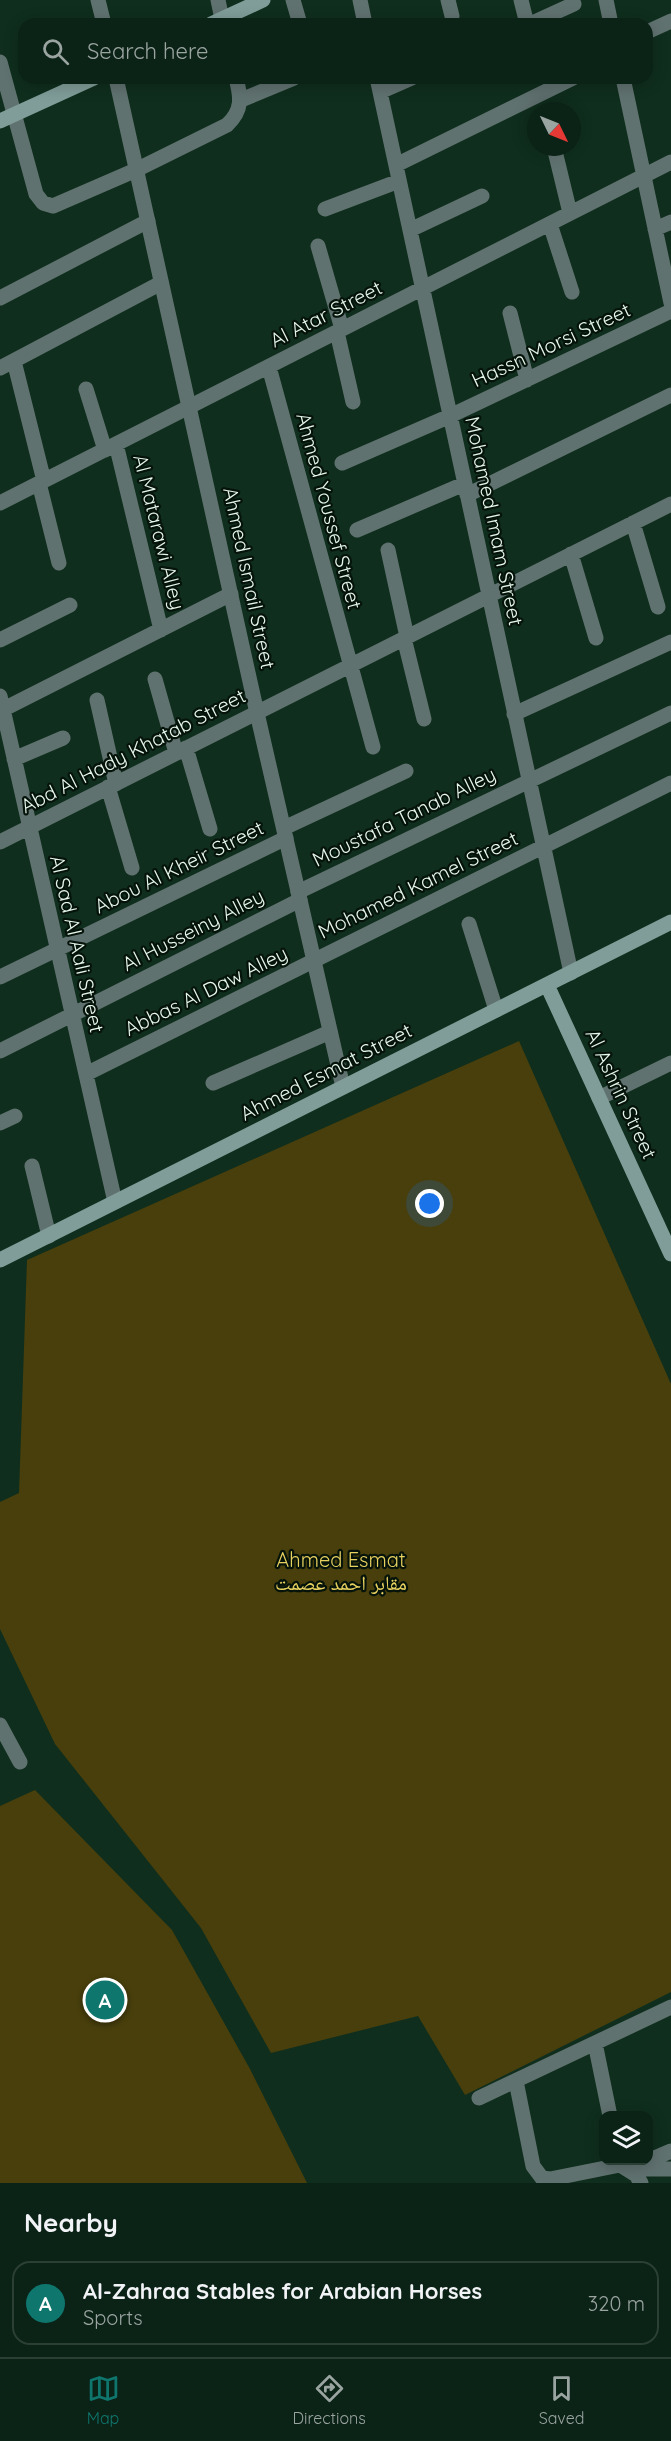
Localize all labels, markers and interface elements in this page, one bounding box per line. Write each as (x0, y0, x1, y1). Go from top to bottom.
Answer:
search box (18, 18, 653, 84)
icon: search (39, 35, 72, 68)
text: Search here (87, 37, 208, 65)
north arrow (527, 102, 581, 156)
street label: Al Atar Street (265, 274, 386, 353)
street label: Hassn Morsi Street (467, 297, 634, 392)
street label: Ahmed Youssef Street (291, 410, 368, 612)
street label: Mohamed Imam Street (460, 414, 529, 628)
street label: Al Matarawi Alley (128, 452, 191, 612)
street label: Ahmed Ismail Street (218, 485, 281, 671)
street label: Abd Al Hady Khatab Street (16, 683, 250, 818)
street label: Moustafa Tanab Alley (308, 761, 500, 872)
street label: Abou Al Kheir Street (90, 815, 268, 918)
street label: Mohamed Kamel Street (314, 825, 522, 944)
street label: Al Sad Al Aali Street (45, 853, 110, 1035)
street label: Al Husseiny Alley (118, 883, 268, 976)
street label: Abbas Al Daw Alley (120, 940, 291, 1041)
street label: Ahmed Esmat Street (236, 1017, 416, 1126)
street label: Al Ashrin Street (580, 1025, 663, 1163)
your location (415, 1189, 444, 1218)
park label: Ahmed Esmat مقابر احمد عصمت (275, 1547, 407, 1595)
pin: A (86, 1978, 124, 2022)
map controls (599, 2111, 653, 2165)
button: layers (599, 2111, 653, 2165)
text: Nearby (24, 2206, 118, 2239)
text: Al-Zahraa Stables for Arabian Horses (83, 2277, 482, 2305)
text: A (39, 2291, 52, 2316)
text: 320 m (588, 2291, 645, 2316)
text: Sports (83, 2305, 143, 2330)
tab: Map (87, 2372, 120, 2428)
tab: Directions (293, 2372, 366, 2428)
tab: Saved (539, 2372, 584, 2428)

